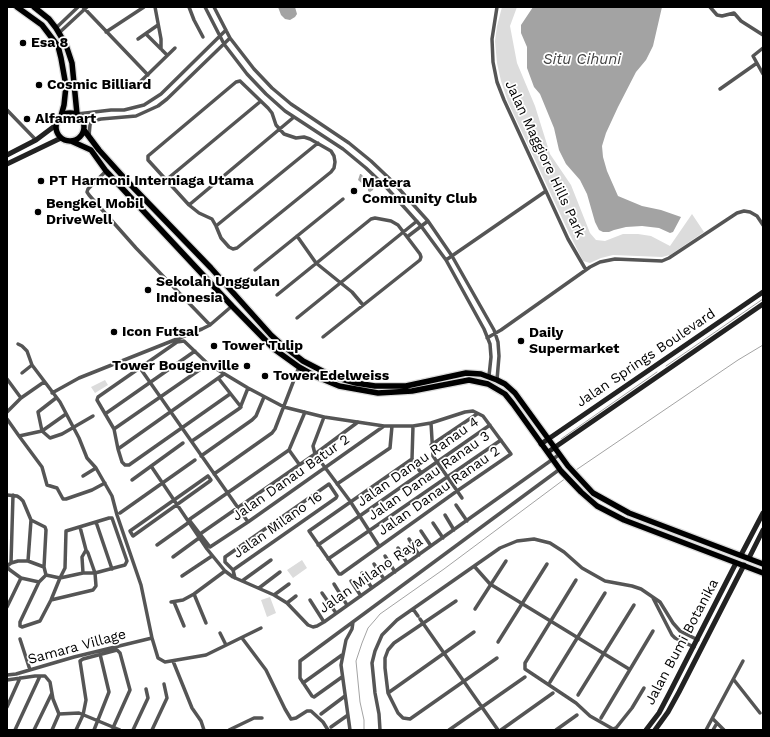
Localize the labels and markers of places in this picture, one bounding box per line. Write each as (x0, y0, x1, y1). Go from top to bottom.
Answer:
place label: Esa 8 (31, 35, 68, 51)
marker: Esa 8 (18, 38, 28, 48)
place label: Cosmic Billiard (47, 77, 151, 93)
marker: Cosmic Billiard (34, 80, 44, 90)
place label: Alfamart (35, 111, 96, 127)
marker: Alfamart (22, 114, 32, 124)
place label: PT Harmoni Interniaga Utama (49, 173, 254, 189)
place label: Matera Community Club (362, 175, 477, 208)
marker: PT Harmoni Interniaga Utama (36, 176, 46, 186)
marker: Matera Community Club (349, 186, 359, 196)
place label: Bengkel Mobil DriveWell (46, 196, 144, 228)
marker: Bengkel Mobil DriveWell (33, 207, 43, 217)
place label: Sekolah Unggulan Indonesia (156, 274, 280, 306)
marker: Sekolah Unggulan Indonesia (143, 285, 153, 295)
place label: Icon Futsal (122, 324, 199, 340)
place label: Daily Supermarket (529, 325, 619, 358)
marker: Icon Futsal (109, 327, 119, 337)
marker: Daily Supermarket (516, 336, 526, 346)
place label: Tower Tulip (222, 338, 303, 354)
marker: Tower Tulip (209, 341, 219, 351)
place label: Tower Bougenville (112, 358, 239, 374)
marker: Tower Bougenville (242, 361, 252, 371)
place label: Tower Edelweiss (273, 368, 389, 384)
marker: Tower Edelweiss (260, 371, 270, 381)

